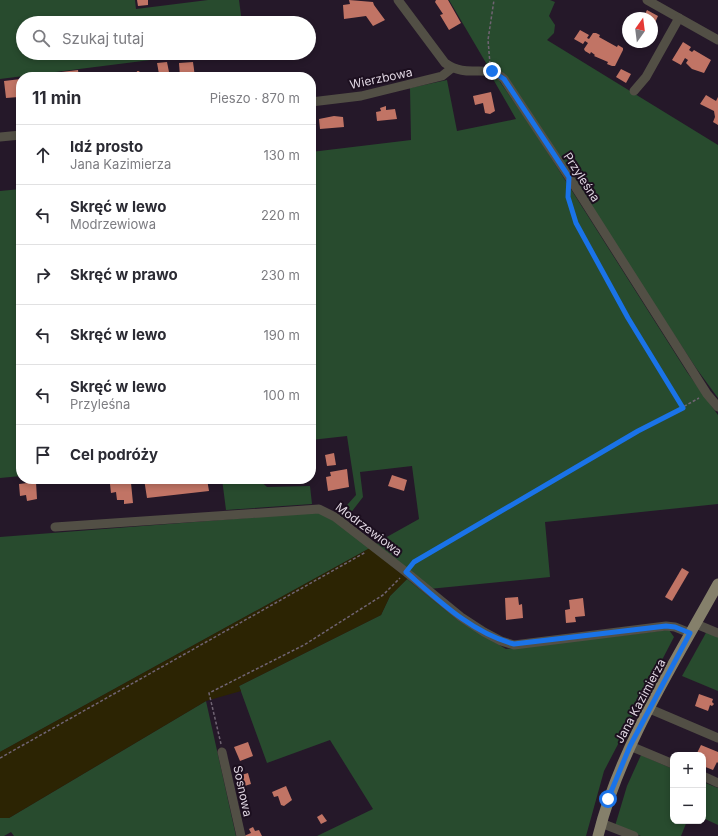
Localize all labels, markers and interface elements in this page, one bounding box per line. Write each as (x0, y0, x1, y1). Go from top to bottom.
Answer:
north arrow (622, 12, 658, 48)
search box (16, 16, 316, 60)
icon: search (30, 27, 52, 49)
text: Szukaj tutaj (62, 29, 144, 48)
route end (483, 62, 501, 80)
street label: Wierzbowa (348, 64, 414, 92)
text: 11 min (32, 88, 81, 108)
text: Pieszo · 870 m (210, 90, 300, 106)
text: Idź prosto (70, 137, 143, 156)
icon: ahead (32, 144, 54, 166)
text: 130 m (263, 147, 300, 163)
street label: Przyleśna (561, 150, 603, 204)
text: Jana Kazimierza (70, 156, 171, 172)
text: Skręć w lewo (70, 197, 166, 216)
icon: left (32, 204, 54, 226)
text: 220 m (261, 207, 300, 223)
text: Modrzewiowa (70, 216, 156, 232)
icon: right (32, 264, 54, 286)
text: Skręć w prawo (70, 265, 178, 284)
text: 230 m (261, 267, 300, 283)
icon: left (32, 324, 54, 346)
text: Skręć w lewo (70, 325, 166, 344)
text: 190 m (263, 327, 300, 343)
text: Skręć w lewo (70, 377, 166, 396)
icon: left (32, 384, 54, 406)
text: 100 m (263, 387, 300, 403)
text: Przyleśna (70, 396, 130, 412)
icon: arrive (32, 444, 54, 466)
text: Cel podróży (70, 445, 158, 464)
street label: Modrzewiowa (333, 499, 405, 559)
street label: Jana Kazimierza (611, 656, 669, 746)
map controls (670, 752, 706, 824)
button: + (670, 752, 706, 788)
street label: Sosnowa (230, 764, 256, 818)
button: − (670, 788, 706, 824)
route start (599, 790, 617, 808)

